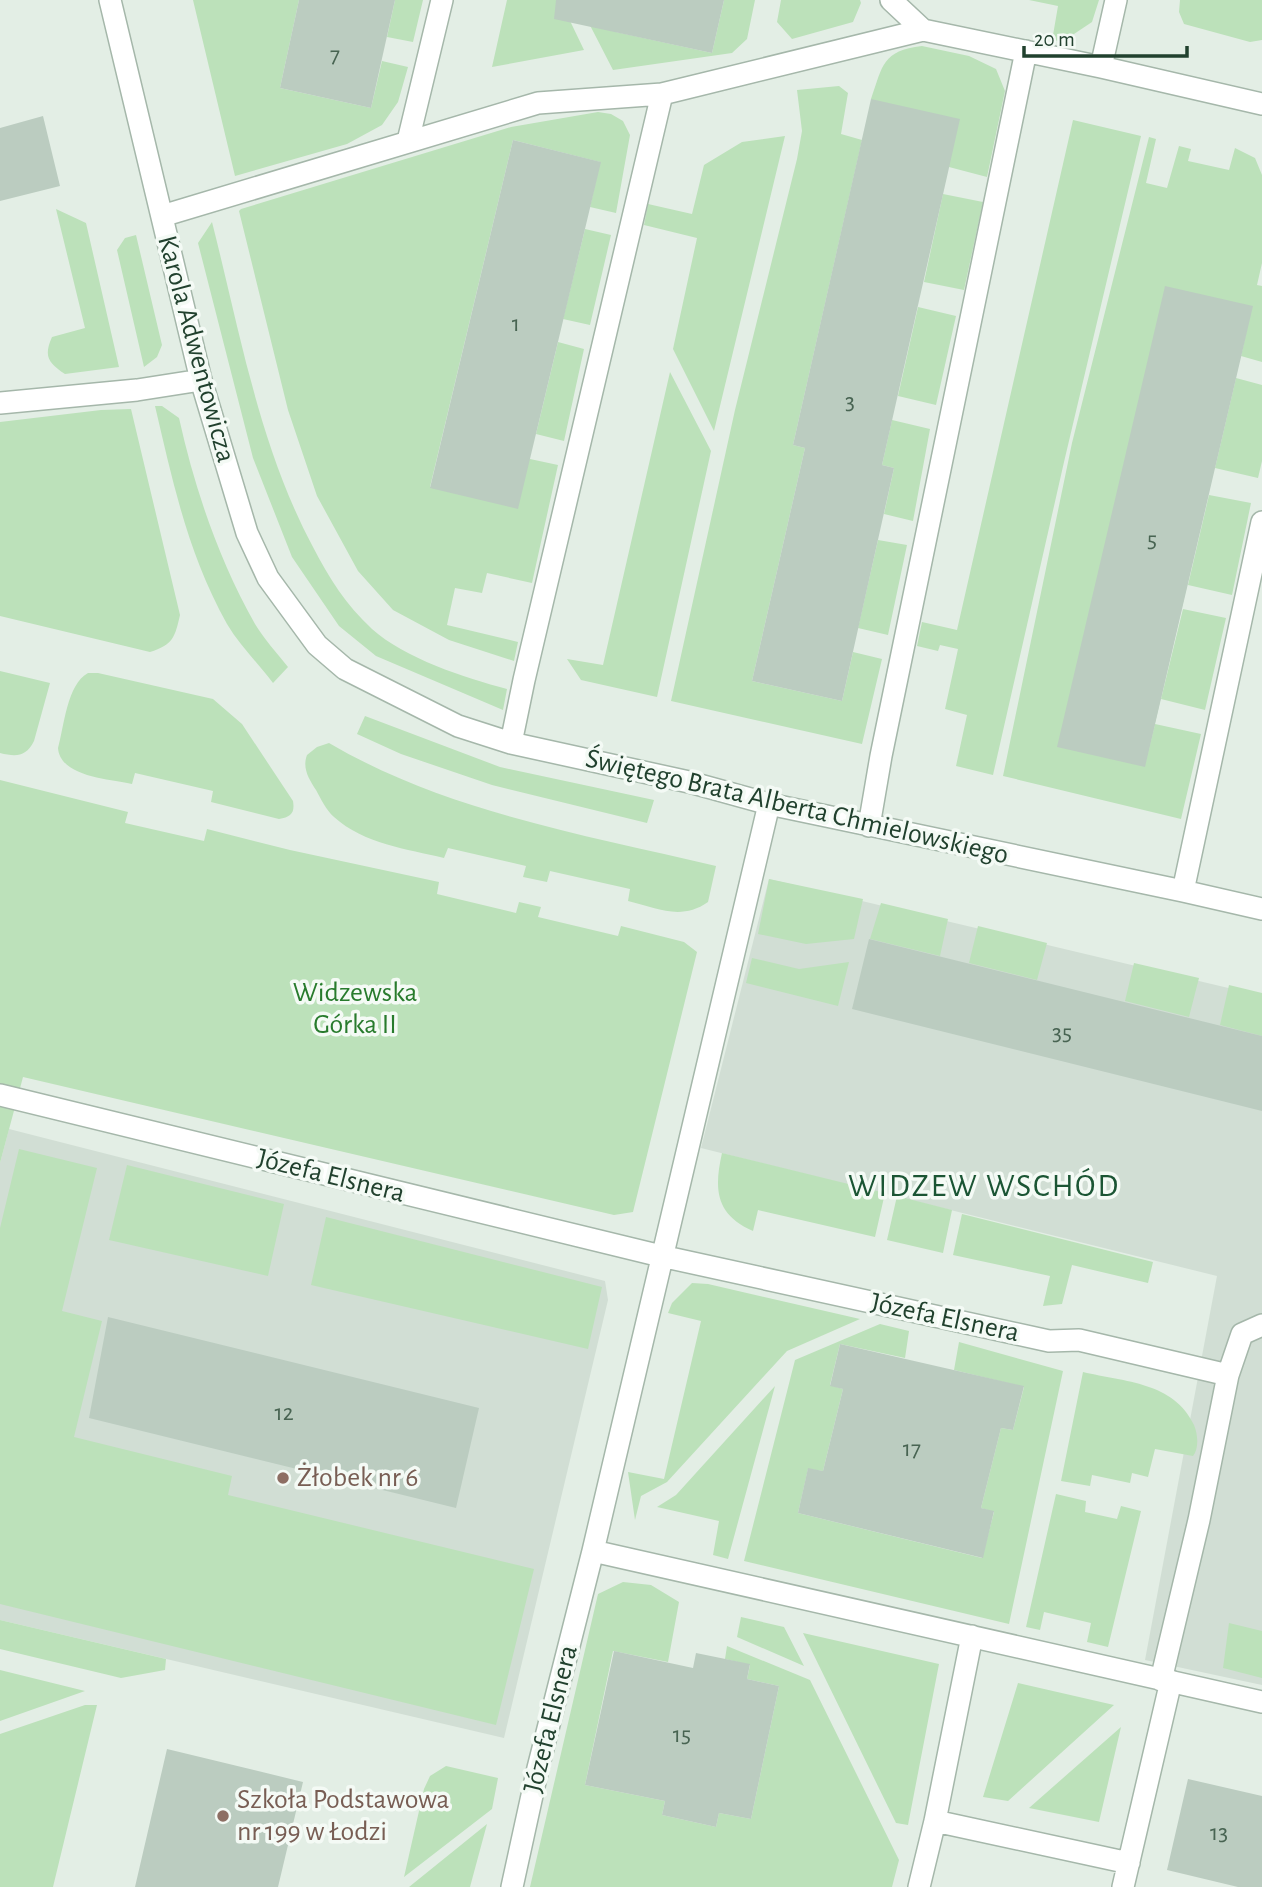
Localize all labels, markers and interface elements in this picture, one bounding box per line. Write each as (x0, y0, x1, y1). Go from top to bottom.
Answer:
scale bar (1024, 14, 1187, 58)
text: 20 m (1034, 29, 1075, 50)
house number: 7 (330, 43, 340, 67)
street label: Karola Adwentowicza (152, 232, 240, 466)
house number: 1 (512, 312, 520, 336)
house number: 3 (845, 390, 855, 414)
house number: 5 (1147, 528, 1157, 552)
street label: Świętego Brata Alberta Chmielowskiego (583, 742, 1012, 869)
park label: Widzewska Górka II (293, 979, 417, 1039)
house number: 35 (1052, 1021, 1072, 1045)
street label: Józefa Elsnera (254, 1144, 408, 1208)
district label: WIDZEW WSCHÓD (848, 1168, 1120, 1202)
street label: Józefa Elsnera (868, 1289, 1022, 1347)
house number: 12 (274, 1401, 294, 1425)
house number: 17 (903, 1437, 921, 1461)
place label: Żłobek nr 6 (297, 1462, 419, 1492)
marker: Żłobek nr 6 (275, 1470, 291, 1486)
street label: Józefa Elsnera (519, 1642, 583, 1796)
house number: 15 (673, 1723, 691, 1747)
place label: Szkoła Podstawowa nr 199 w Łodzi (237, 1786, 449, 1846)
marker: Szkoła Podstawowa nr 199 w Łodzi (215, 1808, 231, 1824)
house number: 13 (1210, 1821, 1228, 1845)

